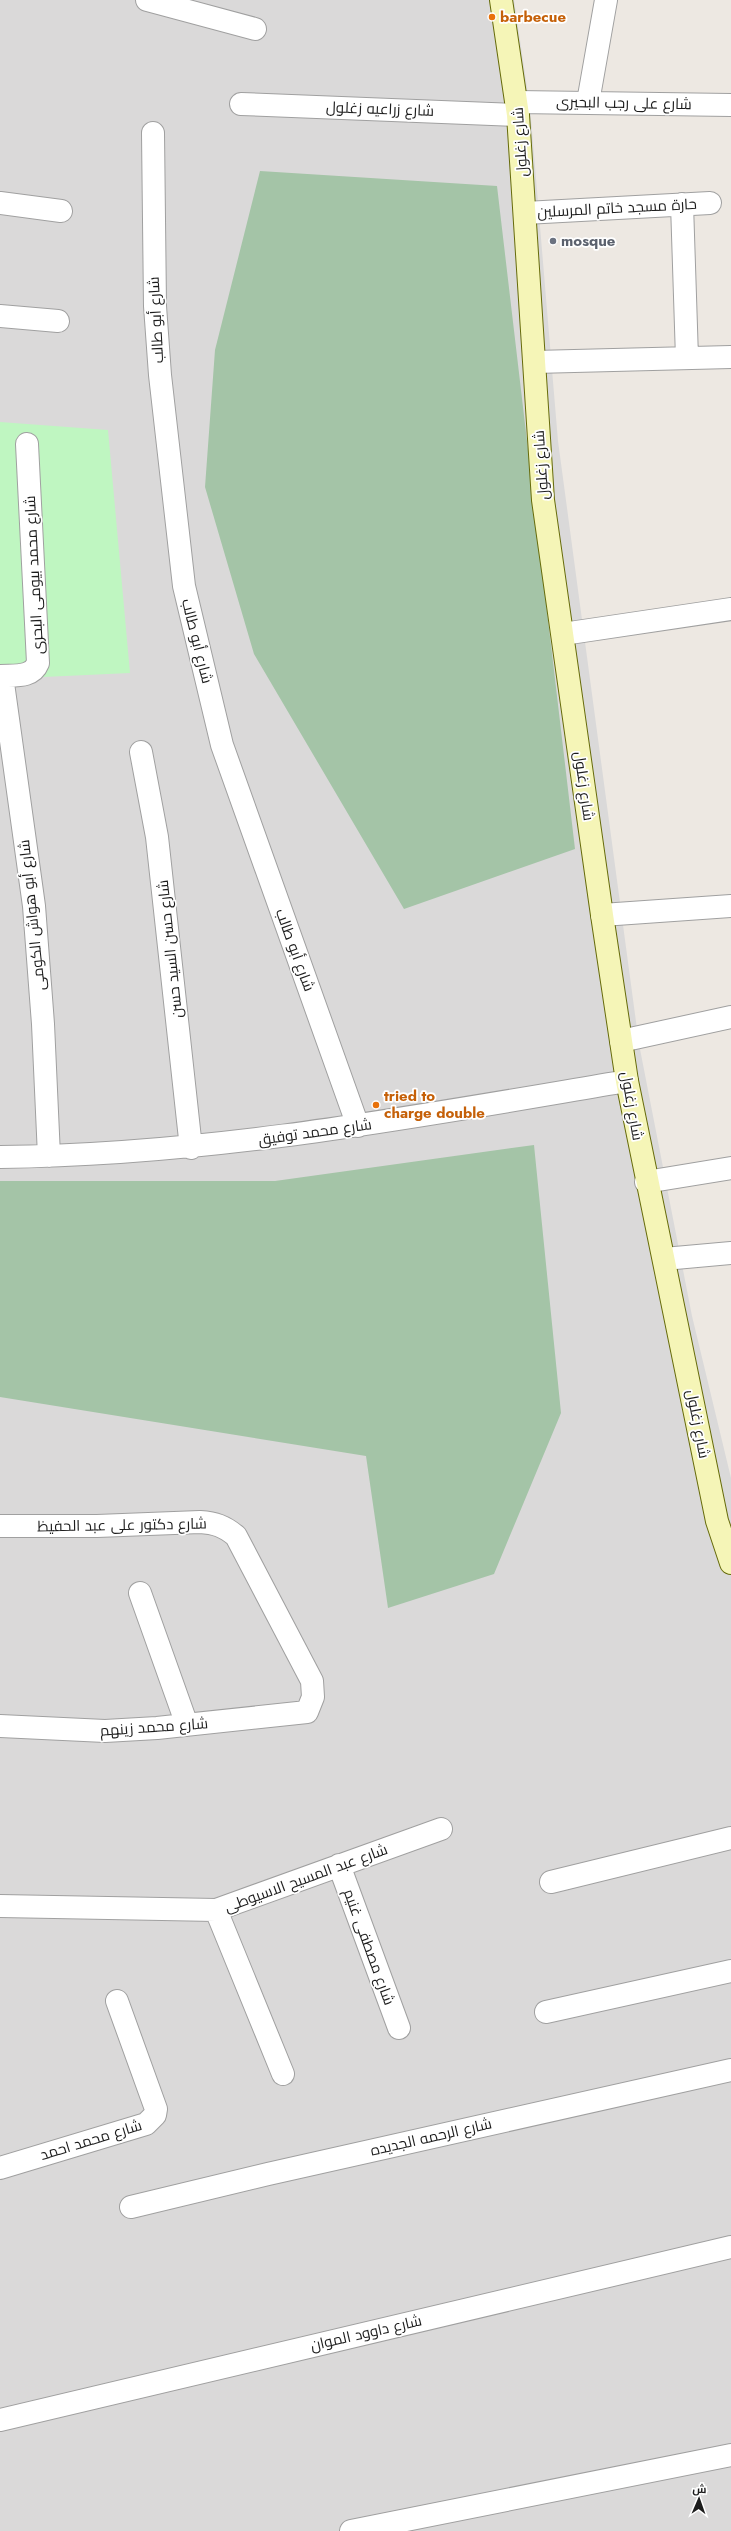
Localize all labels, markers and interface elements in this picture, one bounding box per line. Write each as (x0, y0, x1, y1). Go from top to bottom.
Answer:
place label: barbecue (500, 6, 566, 28)
marker: barbecue (487, 12, 497, 22)
street label: شارع على رجب البحيرى (556, 91, 692, 115)
street label: شارع زراعيه زغلول (326, 96, 434, 122)
street label: شارع زغلول (507, 106, 533, 178)
street label: حارة مسجد خاتم المرسلين (537, 193, 697, 223)
place label: mosque (561, 230, 616, 252)
marker: mosque (548, 236, 558, 246)
street label: شارع أبو طالب (143, 276, 169, 364)
street label: شارع زغلول (528, 429, 554, 501)
street label: شارع محمد بيومى البحرى (19, 495, 49, 655)
street label: شارع أبو طالب (176, 596, 218, 686)
street label: شارع زغلول (568, 750, 600, 822)
street label: شارع أبو هواش الكومى (13, 838, 51, 992)
street label: شارع حسن السيد حسن (152, 879, 188, 1019)
street label: شارع أبو طالب (270, 905, 320, 995)
street label: شارع زغلول (615, 1070, 649, 1142)
place label: tried to charge double (384, 1085, 485, 1124)
marker: tried to charge double (371, 1100, 381, 1110)
street label: شارع محمد توفيق (257, 1113, 373, 1151)
street label: شارع زغلول (681, 1388, 715, 1460)
street label: شارع دكتور على عبد الحفيظ (37, 1513, 207, 1537)
street label: شارع محمد زينهم (99, 1712, 209, 1742)
street label: شارع عبد المسيح الاسيوطى (221, 1838, 391, 1918)
street label: شارع مصطفى غنيم (338, 1886, 400, 2008)
street label: شارع الرحمه الجديده (368, 2112, 494, 2162)
street label: شارع محمد احمد (37, 2114, 145, 2166)
street label: شارع داوود الموان (308, 2309, 424, 2357)
north arrow (679, 2479, 719, 2519)
text: ش (692, 2481, 707, 2497)

